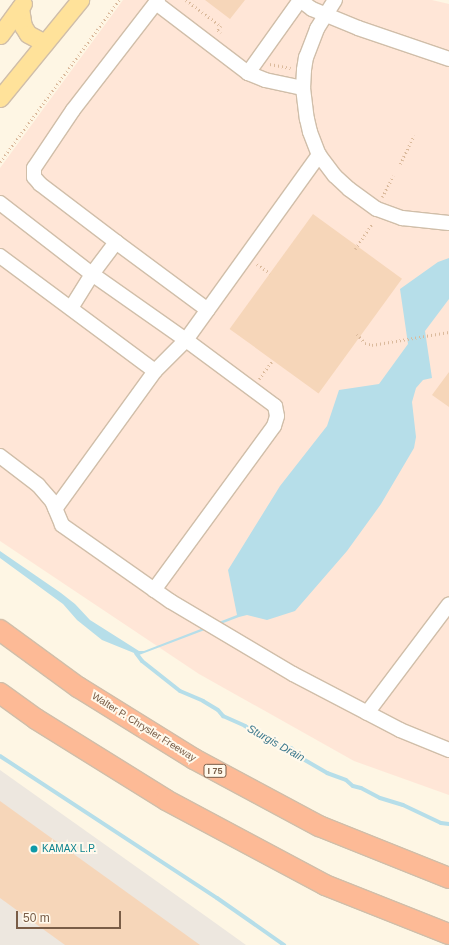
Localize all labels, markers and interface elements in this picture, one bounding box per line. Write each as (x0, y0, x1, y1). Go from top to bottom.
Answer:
street label: Walter P. Chrysler Freeway (90, 690, 198, 764)
water label: Sturgis Drain (245, 722, 307, 764)
road number: I 75 (203, 764, 227, 778)
place label: KAMAX L.P. (42, 843, 96, 855)
marker: KAMAX L.P. (29, 844, 39, 854)
scale bar (18, 903, 123, 929)
text: 50 m (23, 911, 50, 925)

